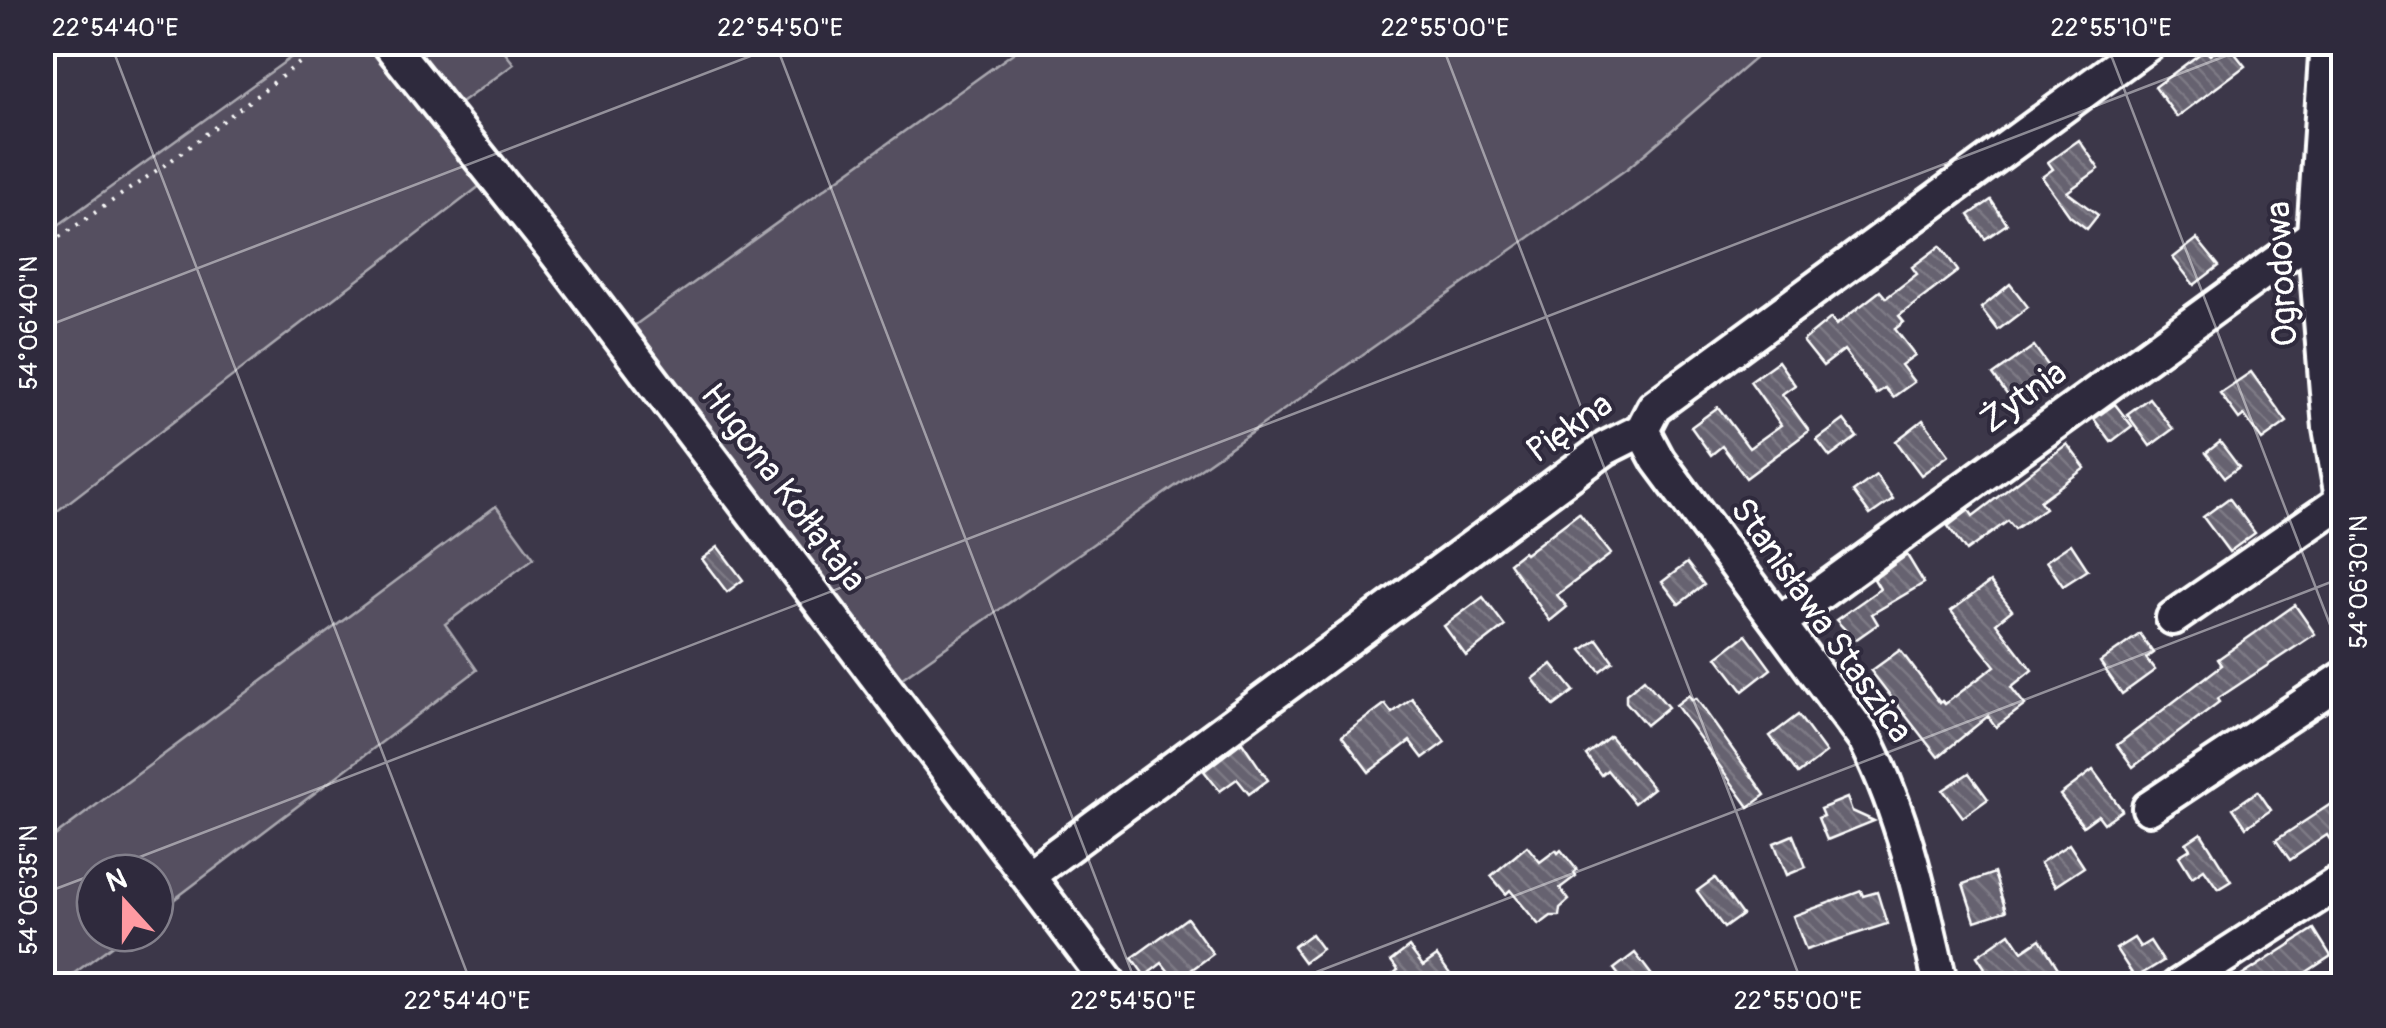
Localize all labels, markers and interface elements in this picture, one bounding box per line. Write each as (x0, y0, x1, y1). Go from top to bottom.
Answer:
text: 22°54'40"E (52, 13, 178, 44)
text: 22°54'50"E (717, 13, 843, 44)
text: 22°55'00"E (1381, 13, 1509, 44)
text: 22°55'10"E (2051, 13, 2171, 44)
street label: Ogrodowa (2256, 200, 2308, 348)
text: 54°06'40"N (14, 256, 45, 390)
street label: Żytnia (1972, 351, 2075, 443)
street label: Hugona Kołłątaja (691, 375, 876, 600)
street label: Piękna (1518, 383, 1621, 473)
street label: Stanisława Staszica (1720, 490, 1922, 751)
text: 54°06'30"N (2344, 515, 2375, 649)
text: 54°06'35"N (14, 825, 45, 955)
north arrow (75, 853, 175, 953)
text: N (101, 861, 132, 901)
text: 22°54'40"E (404, 986, 530, 1017)
text: 22°54'50"E (1070, 986, 1196, 1017)
text: 22°55'00"E (1734, 986, 1862, 1017)

